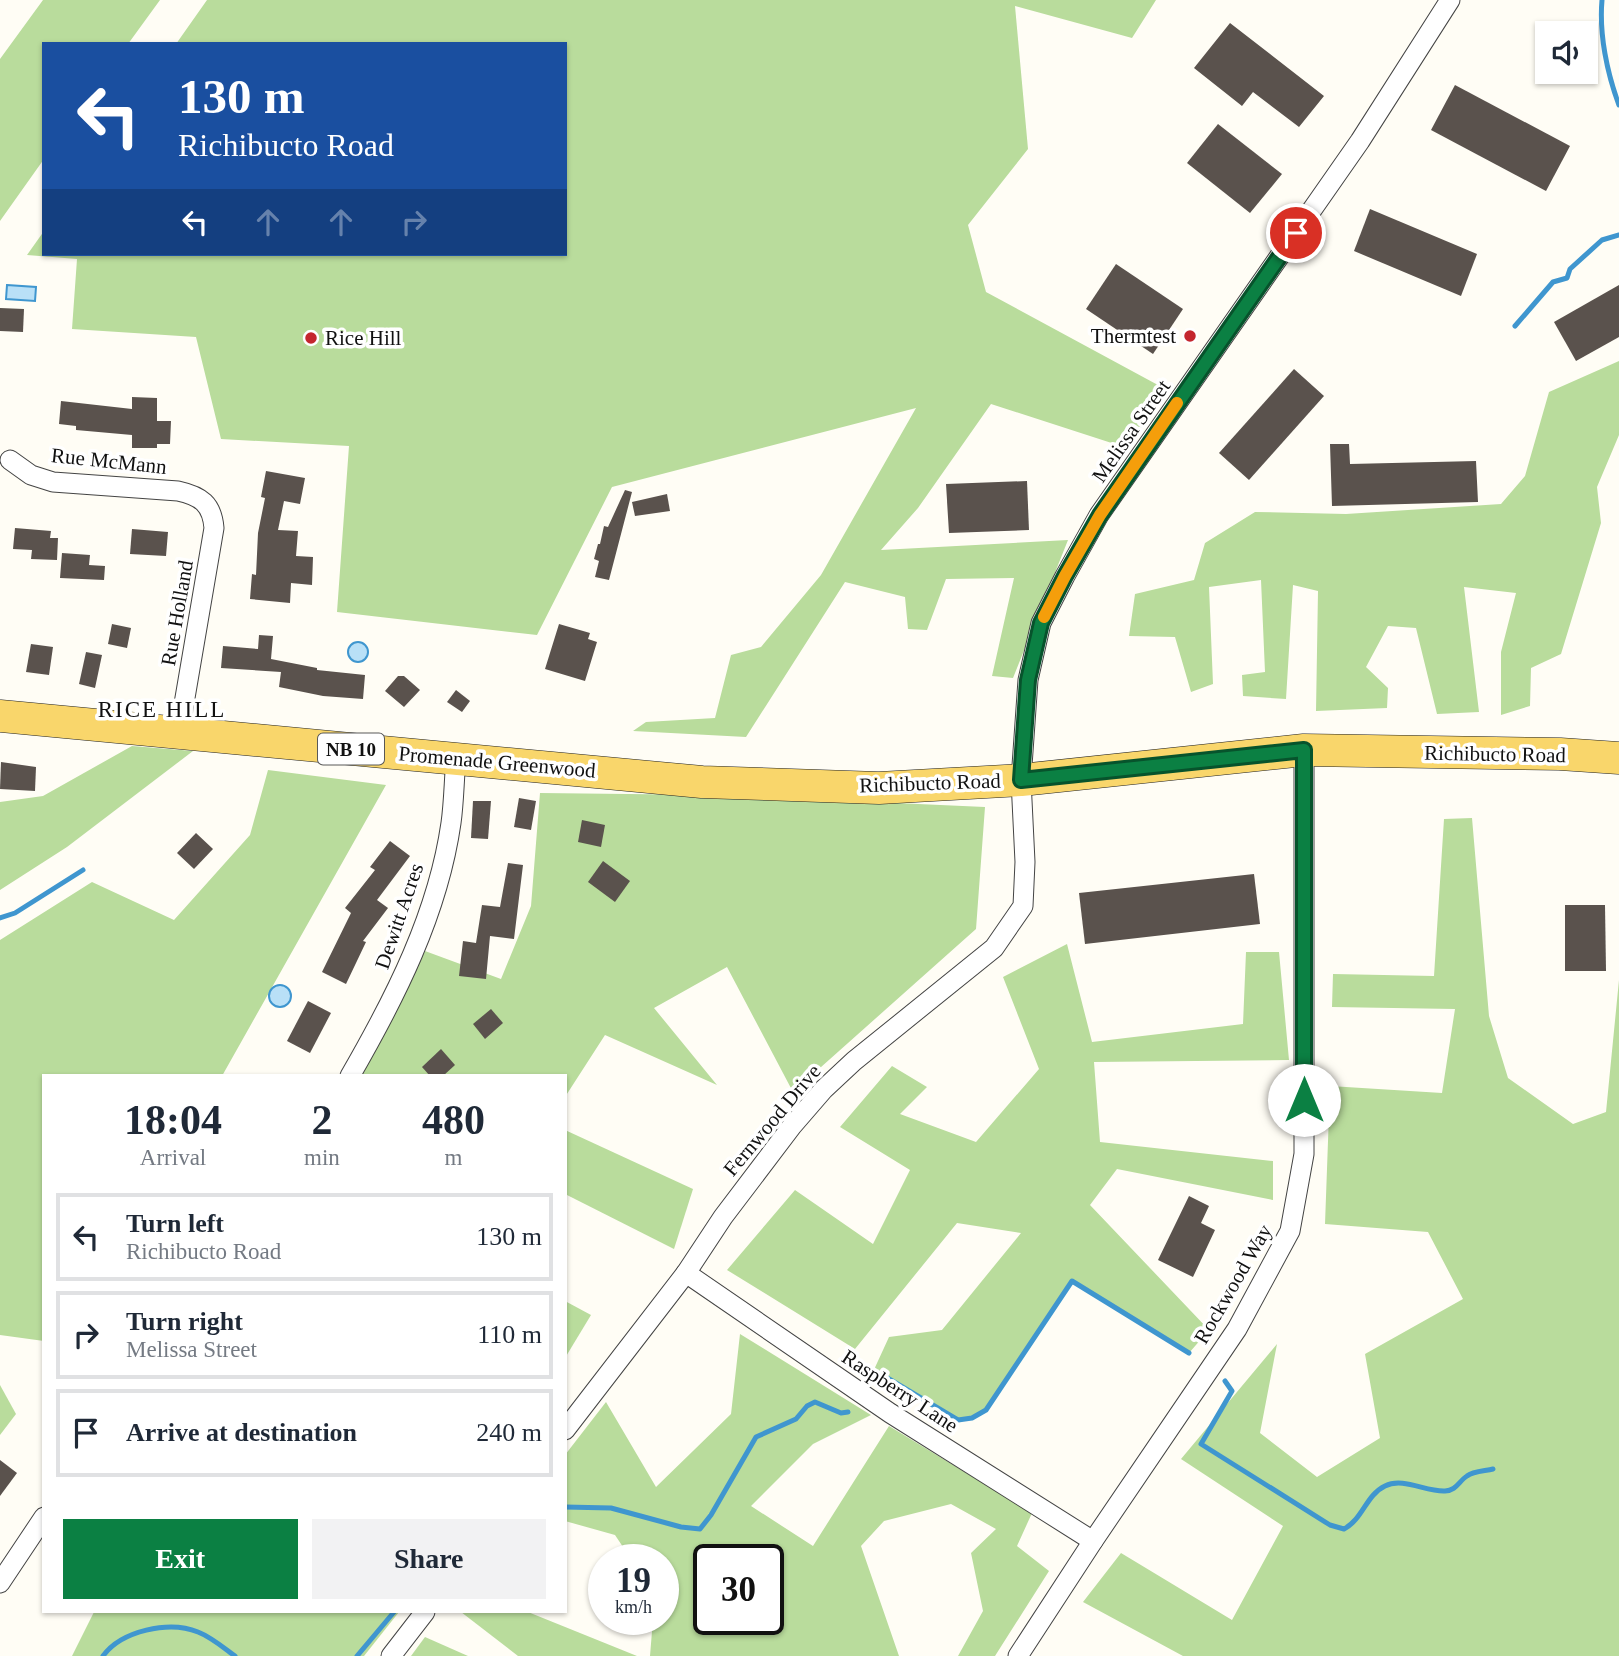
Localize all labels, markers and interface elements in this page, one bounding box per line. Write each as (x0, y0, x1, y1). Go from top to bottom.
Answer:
map controls (1535, 21, 1598, 84)
button: sound (1535, 21, 1598, 84)
text: 130 m (178, 69, 305, 124)
icon: left (63, 70, 154, 161)
text: Richibucto Road (178, 127, 394, 163)
icon: left (176, 203, 214, 241)
icon: ahead (249, 203, 287, 241)
icon: ahead (322, 203, 360, 241)
icon: right (395, 203, 433, 241)
pin (1266, 203, 1326, 263)
icon: arrive (1277, 214, 1315, 252)
place label: Thermtest (1091, 324, 1176, 348)
place label: Rice Hill (325, 326, 402, 350)
marker: Thermtest (1182, 328, 1198, 344)
marker: Rice Hill (303, 330, 319, 346)
street label: Melissa Street (1087, 375, 1175, 487)
street label: Rue McMann (50, 443, 168, 479)
street label: Rue Holland (156, 558, 198, 668)
district label: RICE HILL (98, 697, 226, 722)
road number: NB 10 (318, 734, 384, 764)
street label: Promenade Greenwood (397, 741, 597, 783)
street label: Richibucto Road (1424, 741, 1567, 767)
street label: Richibucto Road (859, 769, 1002, 797)
street label: Dewitt Acres (370, 860, 428, 972)
street label: Fernwood Drive (718, 1059, 826, 1181)
position arrow (1267, 1063, 1341, 1137)
text: 18:04 (124, 1097, 222, 1143)
text: 2 (311, 1097, 332, 1143)
text: 480 (422, 1097, 485, 1143)
text: Arrival (140, 1145, 206, 1170)
text: min (304, 1145, 340, 1170)
text: m (444, 1145, 462, 1170)
text: Turn left (126, 1209, 224, 1238)
icon: left (67, 1218, 105, 1256)
street label: Rockwood Way (1189, 1220, 1277, 1348)
text: 130 m (476, 1222, 542, 1251)
text: Richibucto Road (126, 1239, 281, 1264)
text: Turn right (126, 1307, 243, 1336)
icon: right (67, 1316, 105, 1354)
text: 110 m (477, 1320, 542, 1349)
text: Melissa Street (126, 1337, 257, 1362)
street label: Raspberry Lane (837, 1345, 963, 1437)
icon: arrive (67, 1414, 105, 1452)
text: Arrive at destination (126, 1418, 357, 1447)
text: 240 m (476, 1418, 542, 1447)
button: Exit (63, 1519, 298, 1599)
button: Share (312, 1519, 546, 1599)
speed limit sign: 30 (693, 1544, 784, 1635)
text: 19 (616, 1561, 651, 1600)
text: km/h (615, 1597, 652, 1617)

